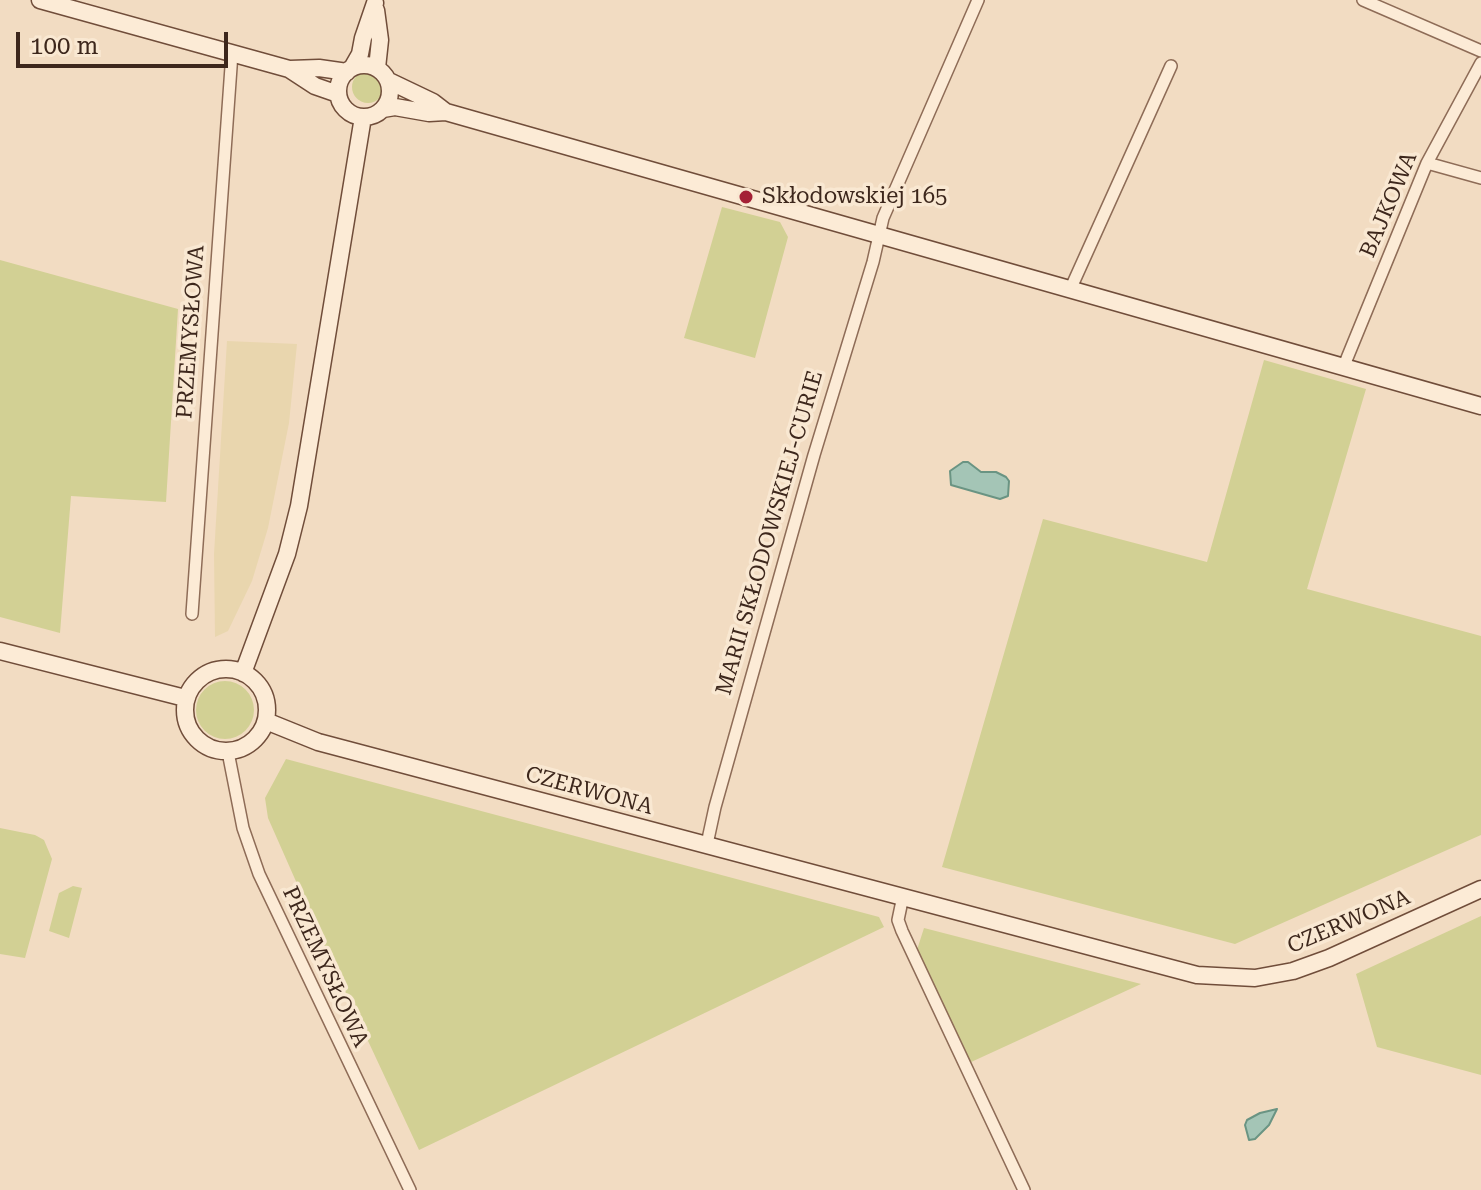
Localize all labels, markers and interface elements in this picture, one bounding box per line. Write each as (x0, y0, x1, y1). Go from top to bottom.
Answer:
scale bar (20, 16, 232, 66)
text: 100 m (30, 32, 98, 60)
street label: BAJKOWA (1355, 148, 1423, 262)
place label: Skłodowskiej 165 (762, 184, 947, 210)
marker: Skłodowskiej 165 (737, 188, 755, 206)
street label: PRZEMYSŁOWA (172, 244, 210, 420)
street label: MARII SKŁODOWSKIEJ-CURIE (711, 368, 829, 698)
street label: CZERWONA (522, 761, 656, 821)
street label: PRZEMYSŁOWA (276, 883, 374, 1051)
street label: CZERWONA (1284, 884, 1414, 960)

